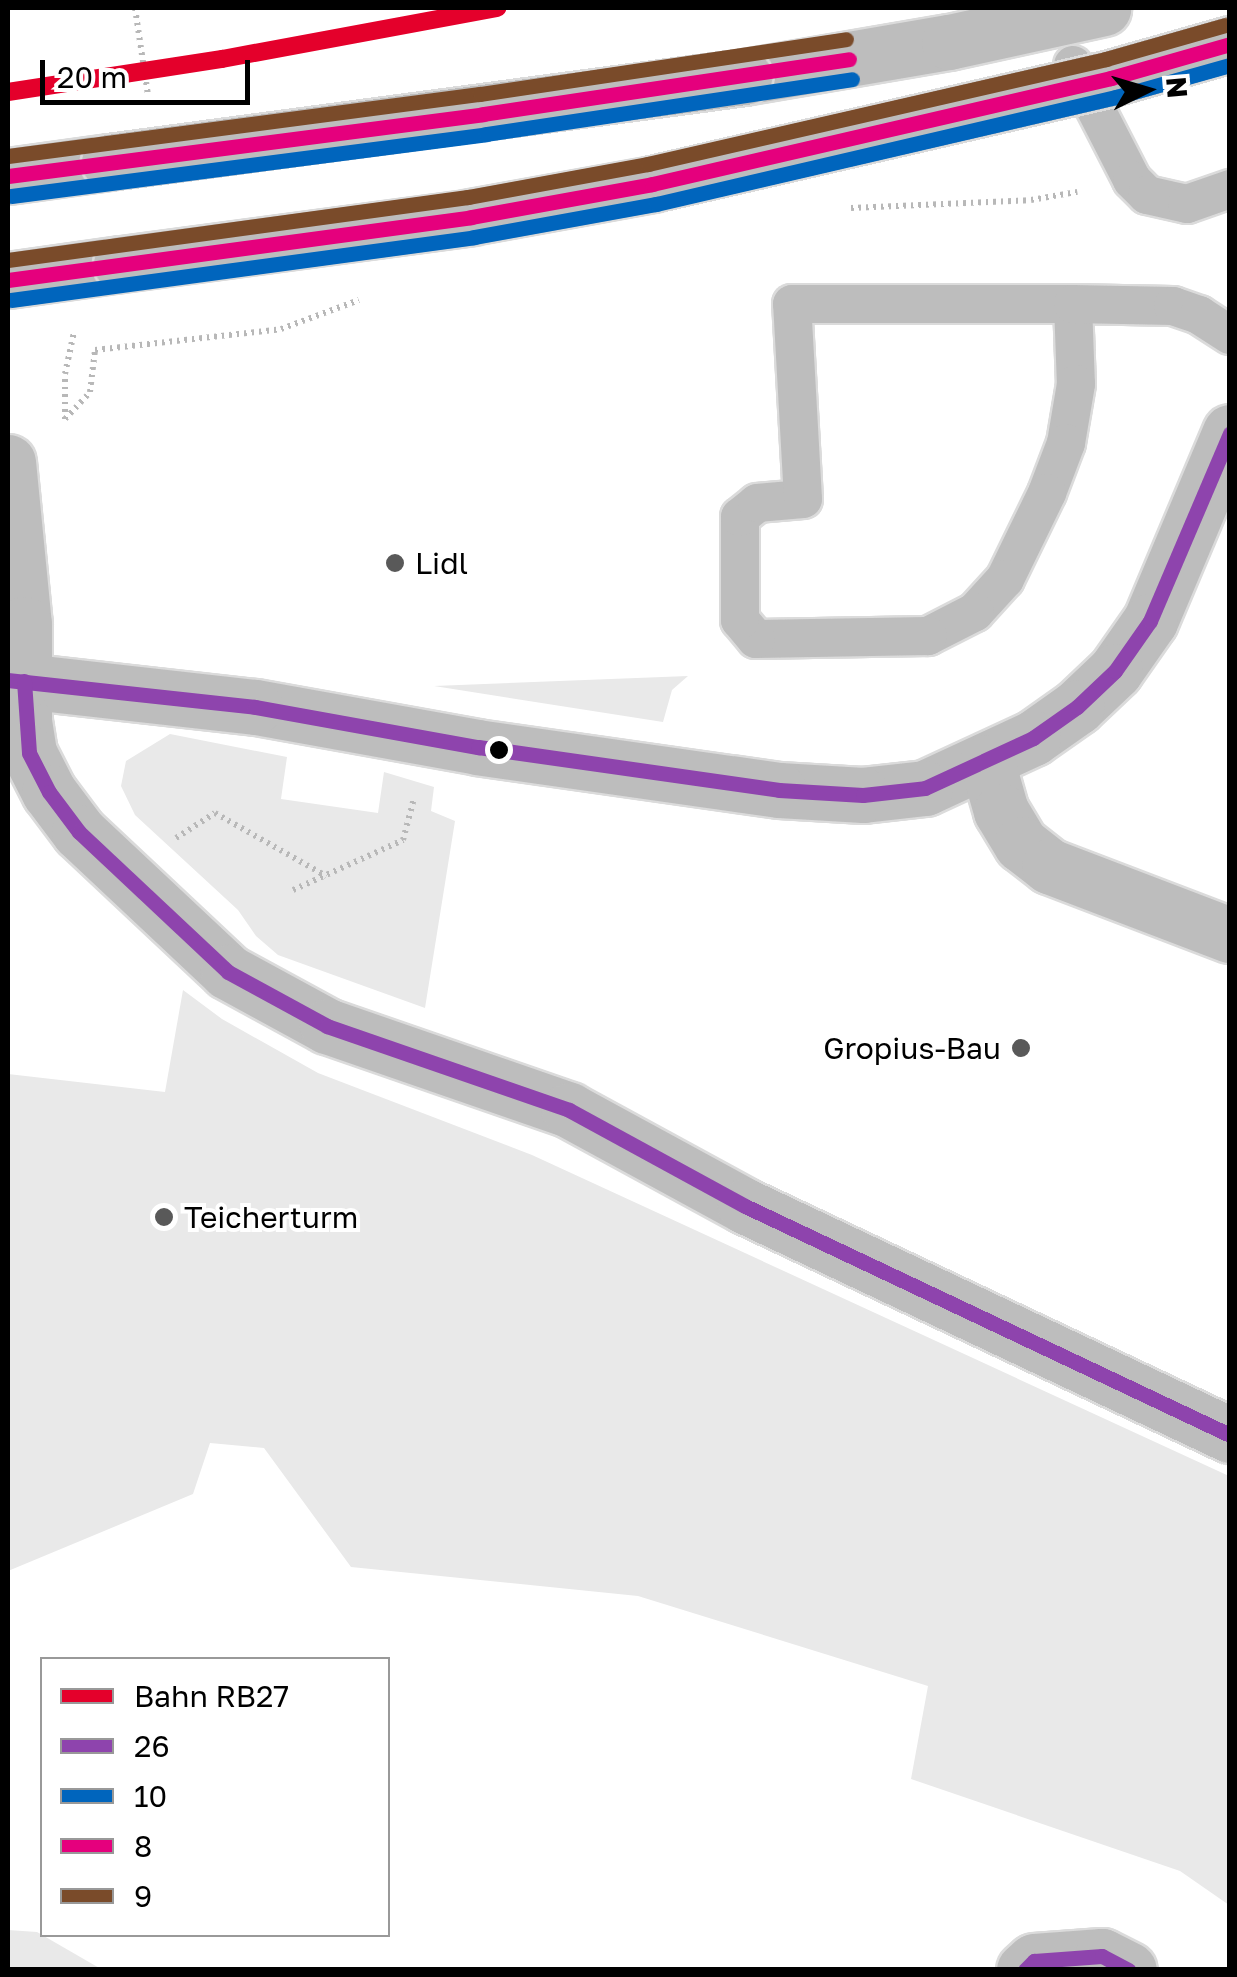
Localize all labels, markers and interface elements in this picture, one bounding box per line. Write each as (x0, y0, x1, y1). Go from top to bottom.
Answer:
scale bar (45, 40, 255, 102)
north arrow (1097, 40, 1197, 140)
text: 20 m (57, 59, 127, 95)
text: N (1160, 75, 1195, 99)
place label: Lidl (415, 545, 468, 581)
marker: Lidl (384, 552, 406, 574)
unlabelled marker (489, 740, 509, 760)
place label: Gropius-Bau (823, 1030, 1001, 1066)
marker: Gropius-Bau (1010, 1037, 1032, 1059)
place label: Teicherturm (184, 1199, 358, 1235)
marker: Teicherturm (153, 1206, 175, 1228)
legend (40, 1657, 390, 1937)
text: Bahn RB27 (134, 1678, 289, 1714)
text: 26 (134, 1728, 170, 1764)
text: 10 (134, 1778, 167, 1814)
text: 8 (134, 1828, 152, 1864)
text: 9 (134, 1878, 152, 1914)

